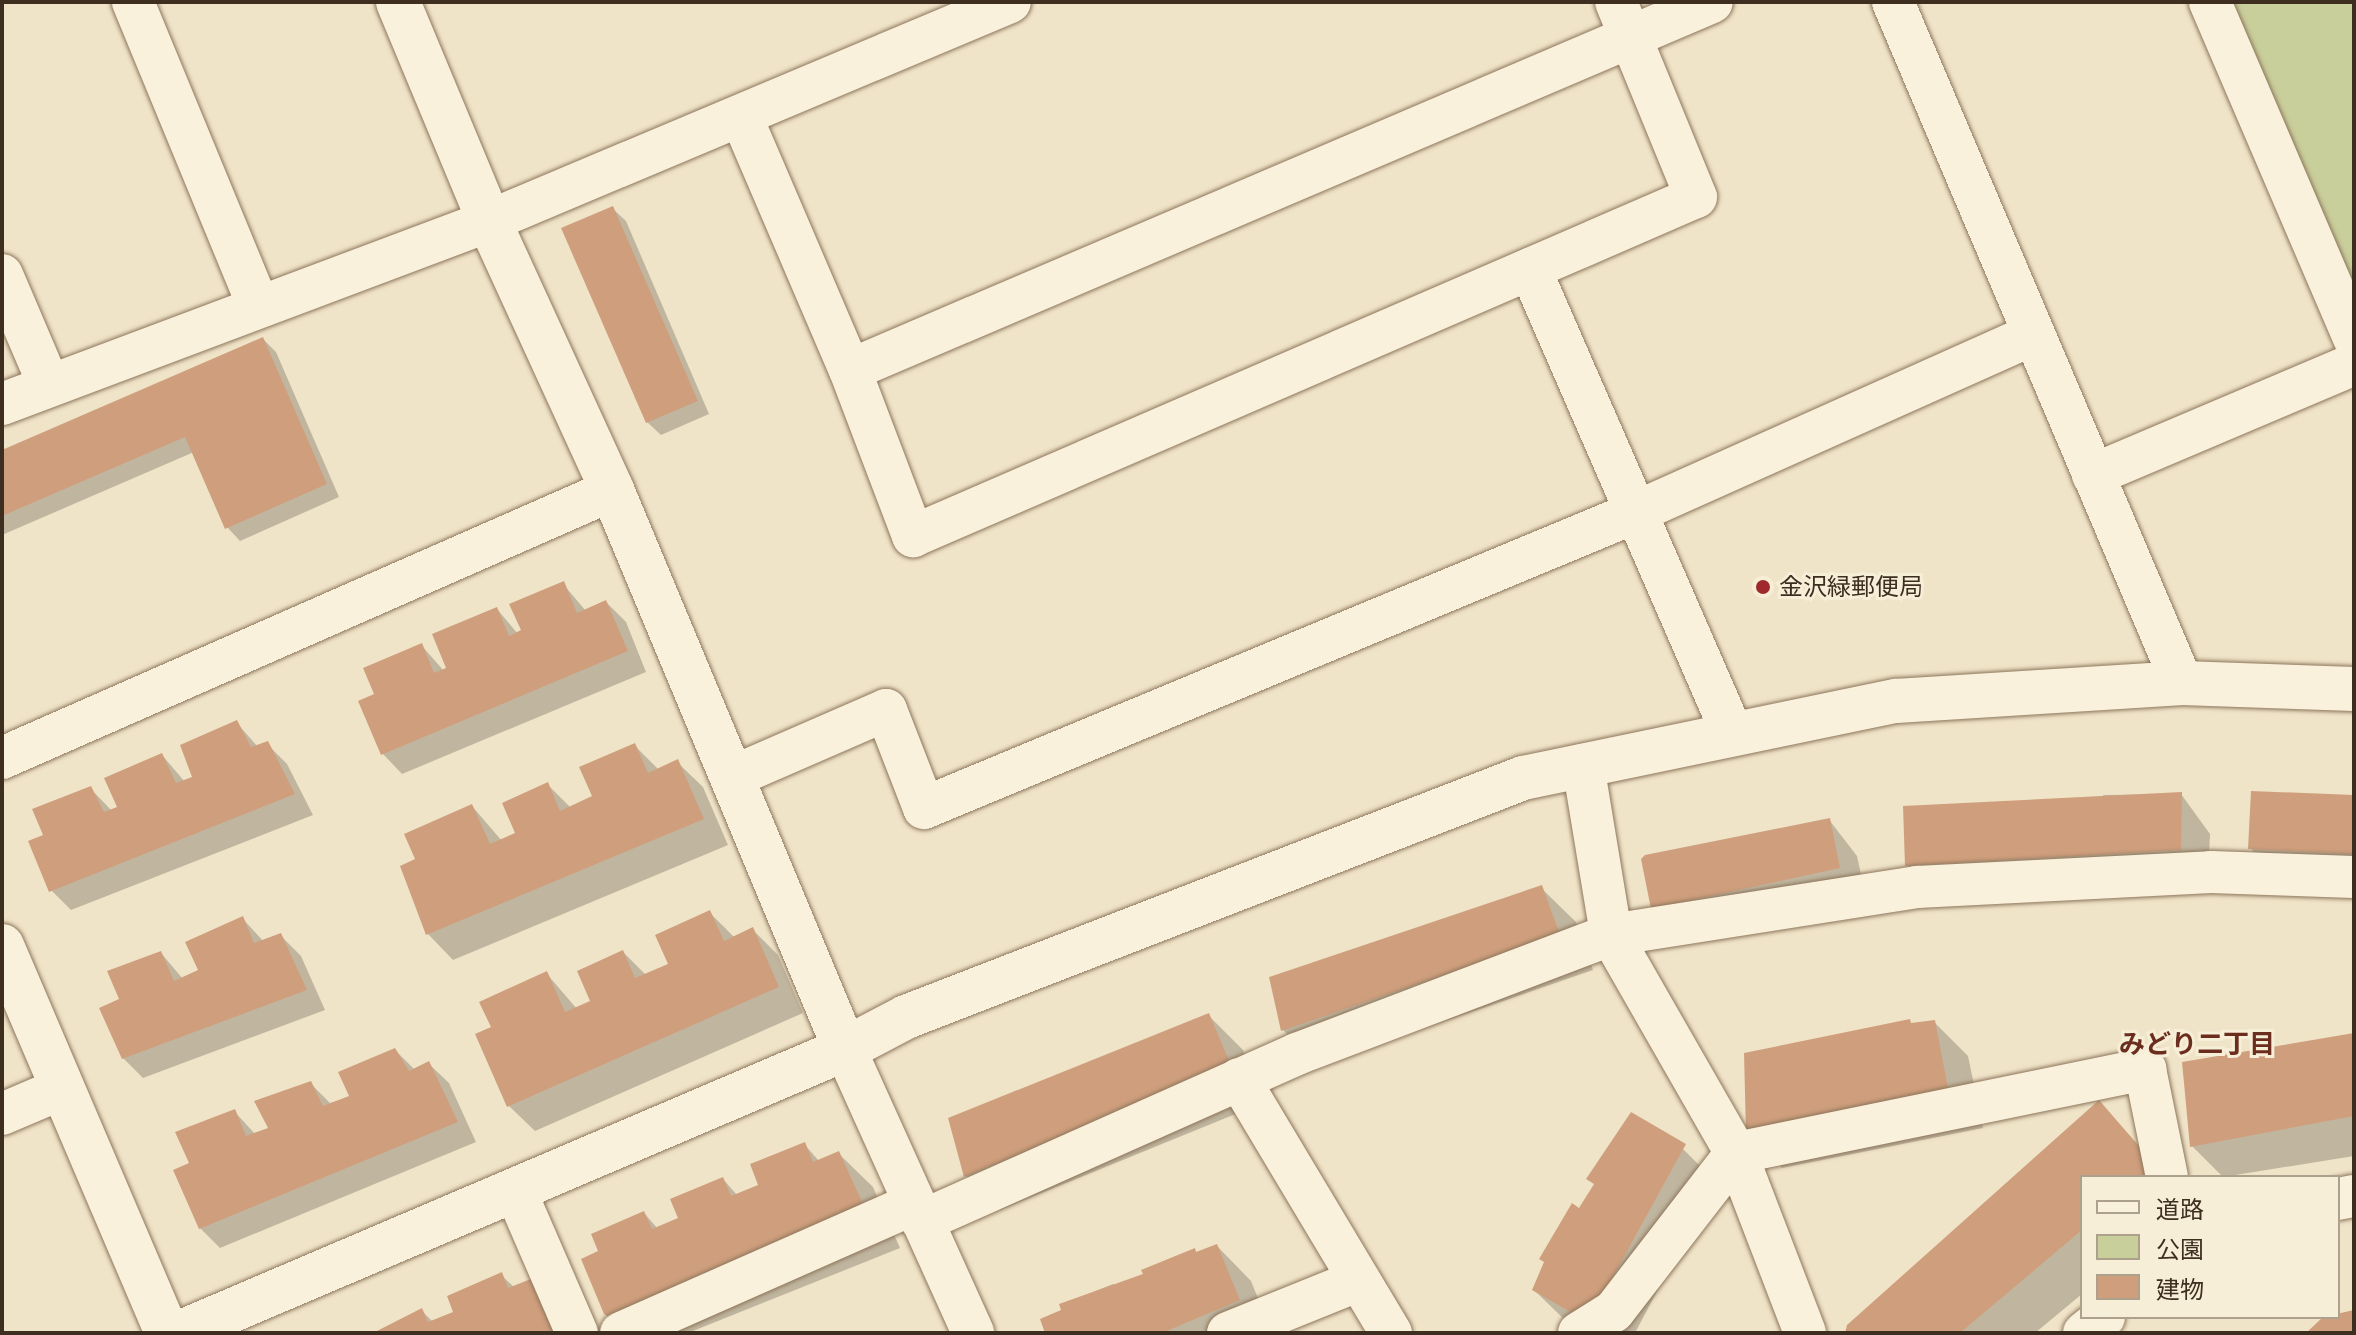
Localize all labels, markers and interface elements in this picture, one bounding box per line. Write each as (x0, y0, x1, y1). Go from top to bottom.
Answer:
place label: 金沢緑郵便局 (1779, 573, 1923, 601)
marker: 金沢緑郵便局 (1754, 578, 1772, 596)
district label: みどり二丁目 (2119, 1028, 2275, 1060)
legend (2080, 1175, 2340, 1319)
text: 道路 (2156, 1194, 2204, 1225)
text: 公園 (2156, 1234, 2204, 1265)
text: 建物 (2156, 1274, 2204, 1305)

